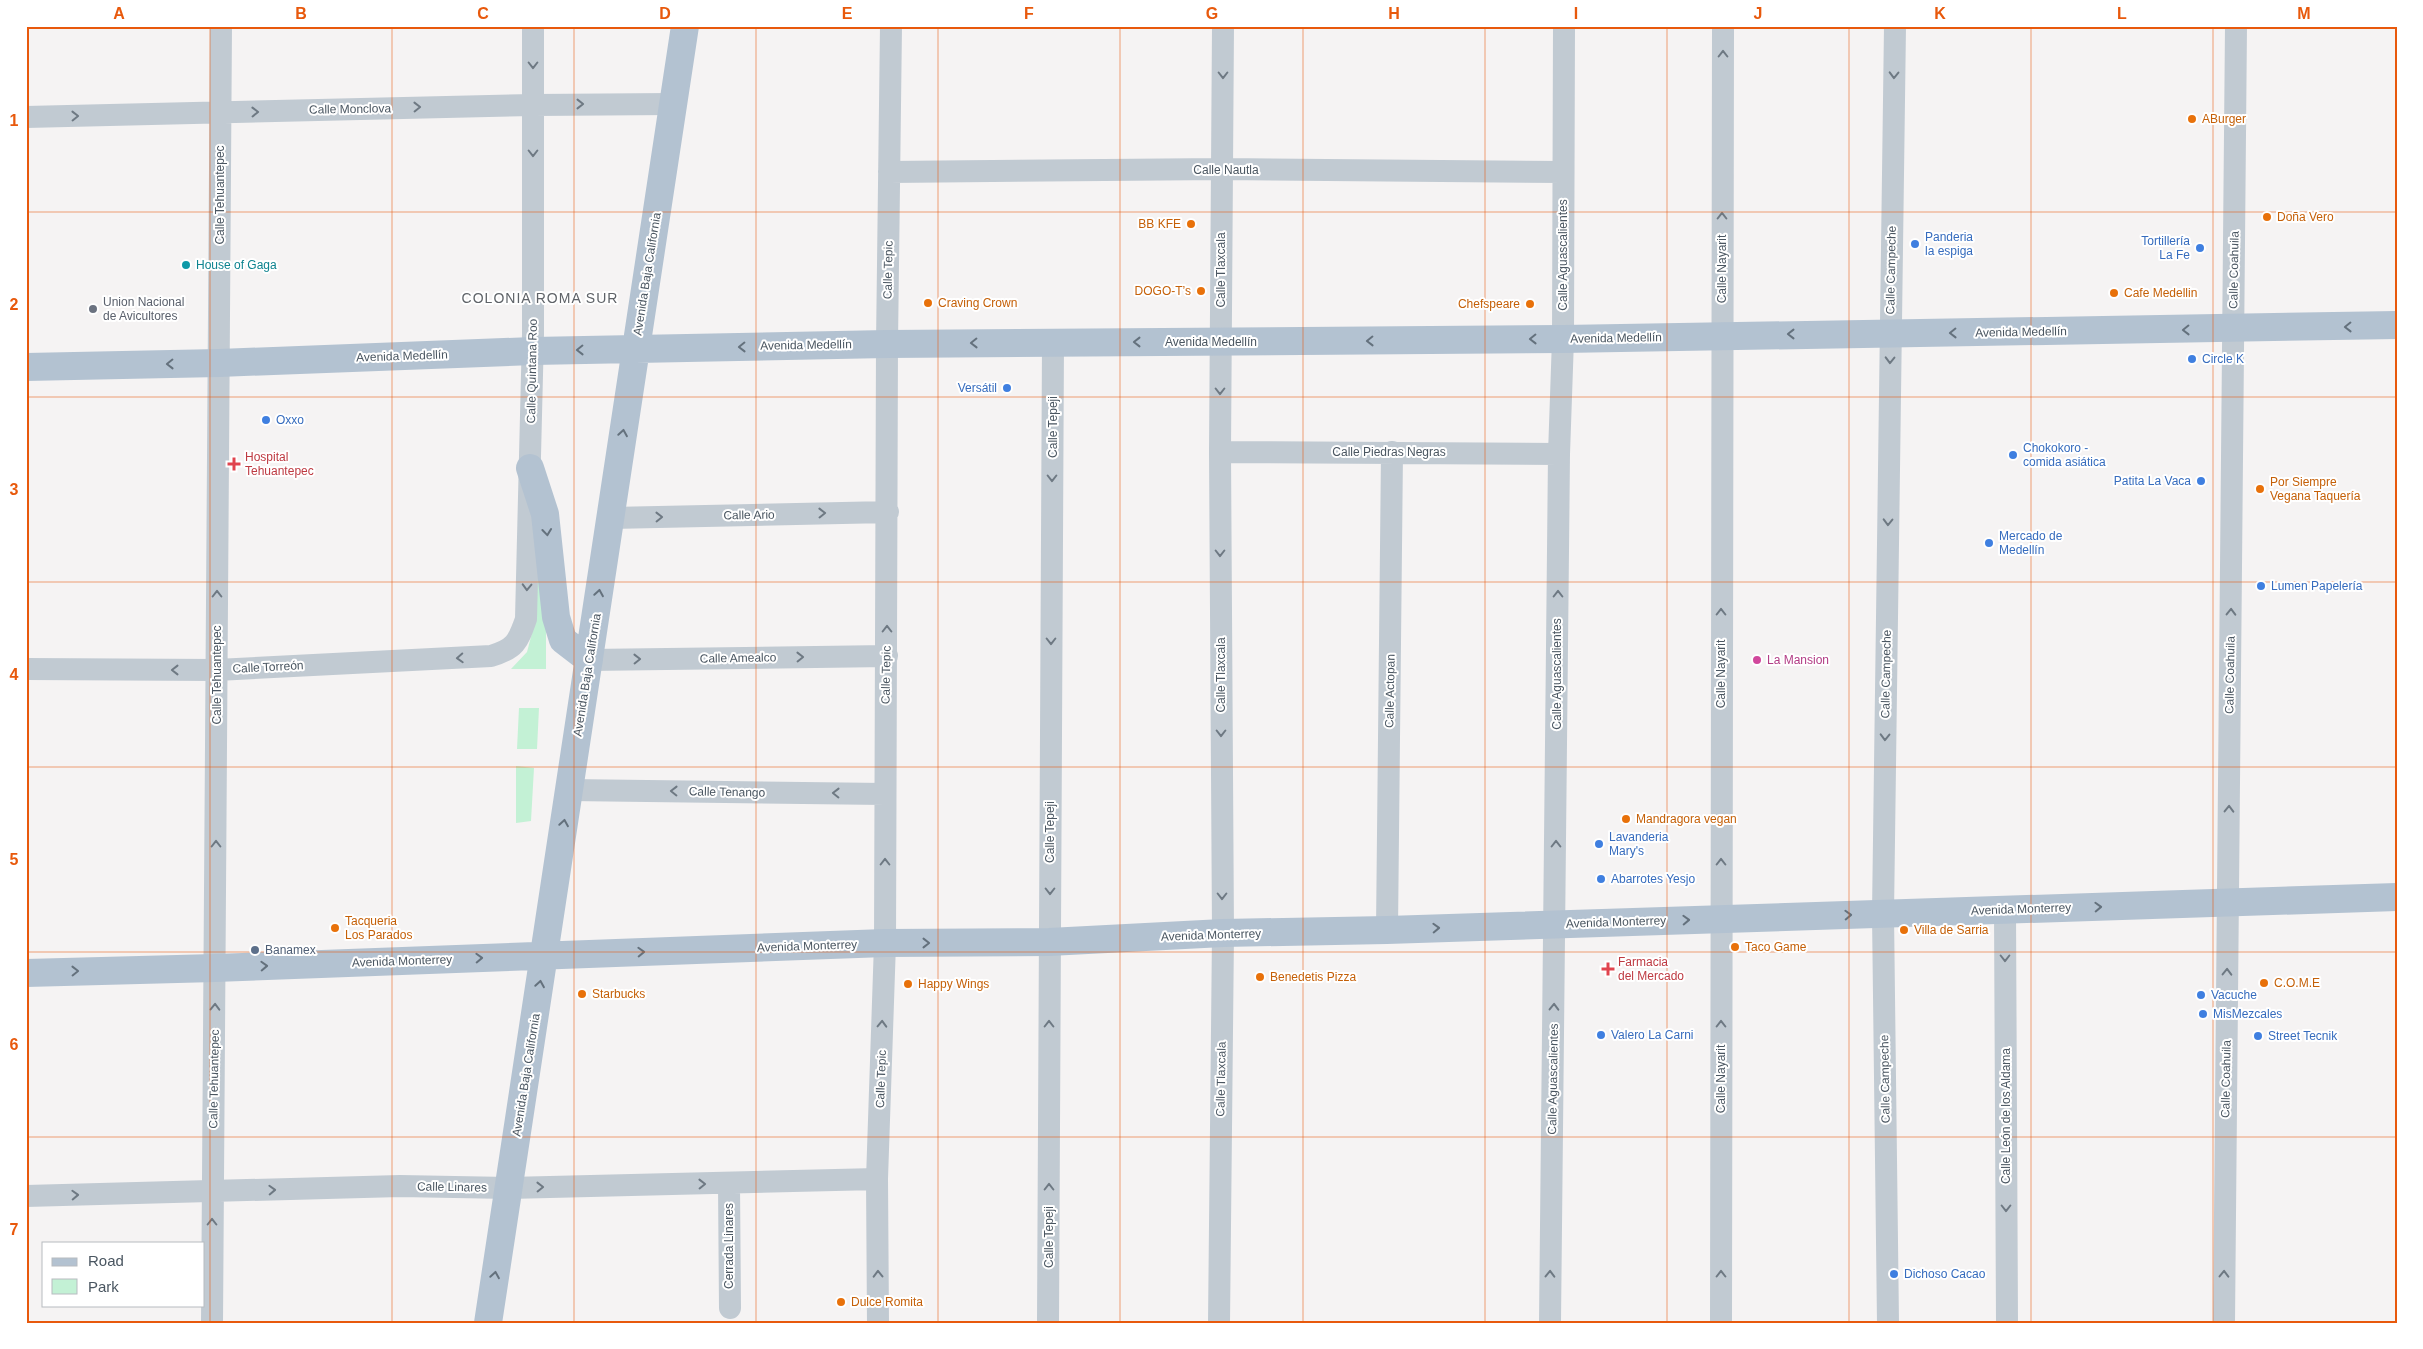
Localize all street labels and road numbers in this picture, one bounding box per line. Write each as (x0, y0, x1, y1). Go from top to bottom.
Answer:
street label: Calle Monclova (309, 101, 391, 117)
street label: Calle Tehuantepec (213, 145, 227, 245)
street label: Calle Nautla (1193, 163, 1259, 177)
street label: Calle Aguascalientes (1556, 199, 1570, 311)
street label: Avenida Baja California (630, 211, 664, 337)
street label: Calle Campeche (1883, 225, 1899, 314)
street label: Calle Coahuila (2226, 231, 2242, 309)
street label: Calle Tlaxcala (1214, 232, 1228, 308)
street label: Calle Nayarit (1715, 234, 1729, 303)
street label: Calle Tepic (880, 241, 896, 299)
street label: Calle Quintana Roo (524, 318, 540, 423)
street label: Avenida Medellín (1975, 324, 2067, 340)
street label: Avenida Medellín (1570, 330, 1662, 346)
street label: Avenida Medellín (1165, 335, 1257, 349)
street label: Avenida Medellín (760, 337, 852, 353)
street label: Avenida Medellín (356, 347, 448, 365)
street label: Calle Tepeji (1046, 396, 1060, 458)
street label: Calle Piedras Negras (1332, 445, 1446, 459)
street label: Calle Ario (723, 508, 775, 522)
street label: Avenida Baja California (570, 612, 604, 738)
street label: Calle Aguascalientes (1550, 618, 1564, 730)
street label: Calle Tehuantepec (210, 625, 224, 725)
street label: Calle Campeche (1878, 629, 1894, 718)
street label: Calle Coahuila (2222, 636, 2238, 714)
street label: Calle Tlaxcala (1214, 637, 1228, 713)
street label: Calle Nayarit (1714, 639, 1728, 708)
street label: Calle Tepic (878, 646, 894, 704)
street label: Calle Amealco (700, 650, 777, 666)
street label: Calle Actopan (1382, 654, 1398, 728)
street label: Calle Torreón (232, 658, 304, 676)
street label: Calle Tenango (689, 784, 766, 800)
street label: Calle Tepeji (1043, 801, 1057, 863)
street label: Avenida Monterrey (1971, 900, 2071, 918)
street label: Avenida Monterrey (1566, 913, 1666, 931)
street label: Avenida Monterrey (1161, 926, 1261, 944)
street label: Avenida Monterrey (757, 937, 857, 955)
street label: Avenida Monterrey (352, 952, 452, 970)
street label: Avenida Baja California (509, 1012, 543, 1138)
street label: Calle Aguascalientes (1545, 1023, 1561, 1135)
street label: Calle Tehuantepec (206, 1029, 222, 1129)
street label: Calle Campeche (1877, 1034, 1893, 1123)
street label: Calle Coahuila (2218, 1040, 2234, 1118)
street label: Calle Tlaxcala (1213, 1041, 1229, 1117)
street label: Calle Nayarit (1714, 1044, 1728, 1113)
street label: Calle León de los Aldama (1999, 1048, 2013, 1184)
street label: Calle Tepic (873, 1050, 889, 1108)
street label: Calle Linares (417, 1179, 487, 1195)
street label: Cerrada Linares (722, 1203, 736, 1289)
street label: Calle Tepeji (1042, 1206, 1056, 1268)

